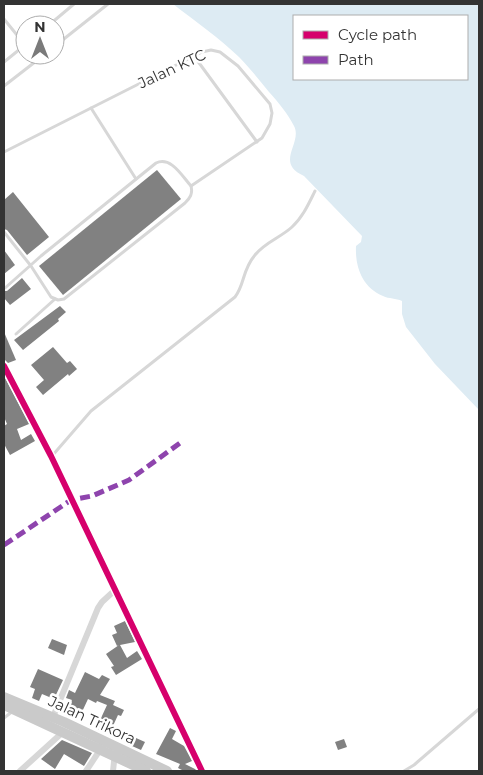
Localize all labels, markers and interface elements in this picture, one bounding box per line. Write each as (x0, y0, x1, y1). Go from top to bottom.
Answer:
north arrow (15, 15, 65, 65)
legend (293, 15, 468, 80)
text: N (34, 18, 46, 36)
text: Cycle path (338, 25, 417, 44)
street label: Jalan KTC (134, 44, 209, 93)
text: Path (338, 50, 374, 69)
street label: Jalan Trikora (45, 691, 139, 748)

